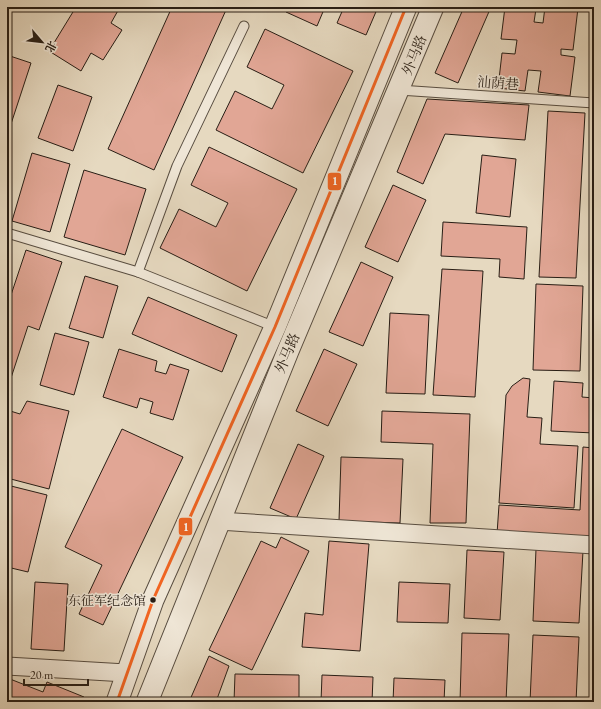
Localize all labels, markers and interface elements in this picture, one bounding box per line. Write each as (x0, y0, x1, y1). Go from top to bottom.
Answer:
north arrow (22, 22, 62, 62)
street label: 外马路 (398, 32, 430, 78)
text: 北 (42, 39, 60, 55)
street label: 汕荫巷 (476, 73, 520, 93)
line badge: 1 (327, 172, 342, 191)
text: 1 (332, 174, 338, 188)
street label: 外马路 (271, 330, 303, 376)
line badge: 1 (178, 517, 193, 536)
text: 1 (183, 520, 189, 534)
place label: 东征军纪念馆 (68, 592, 146, 609)
marker: 东征军纪念馆 (148, 595, 158, 605)
scale bar (24, 661, 88, 687)
text: 20 m (30, 667, 54, 683)

